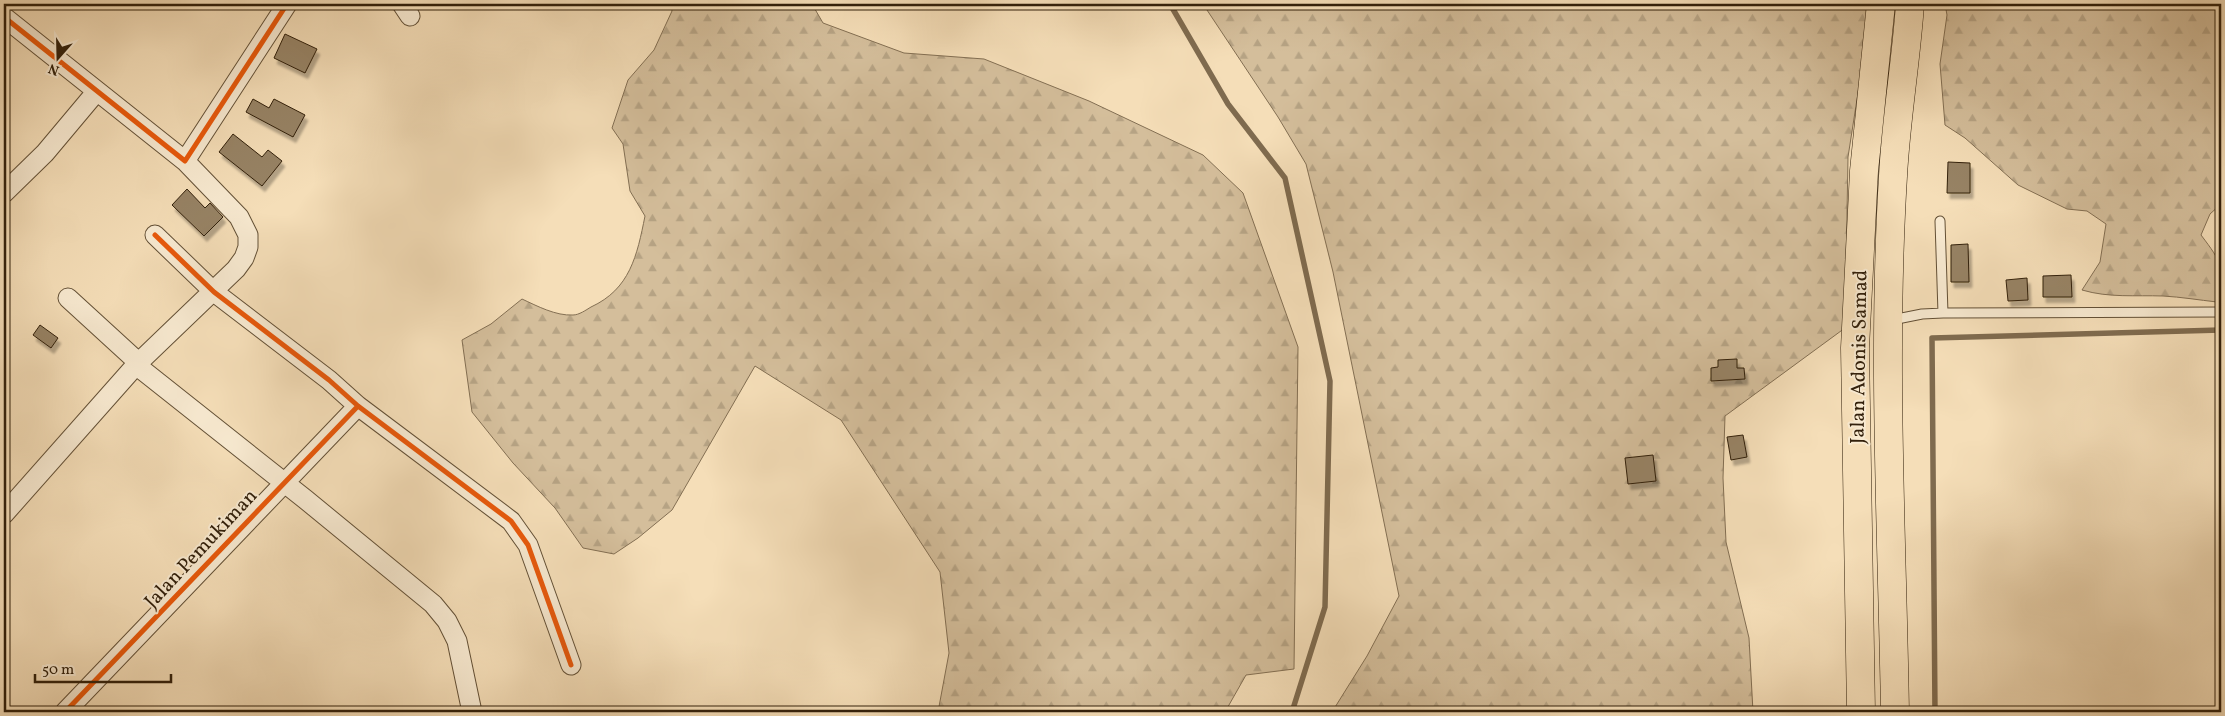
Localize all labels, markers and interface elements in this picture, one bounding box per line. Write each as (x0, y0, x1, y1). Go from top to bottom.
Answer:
north arrow (32, 32, 82, 82)
text: N (46, 58, 62, 79)
street label: Jalan Adonis Samad (1844, 270, 1876, 445)
street label: Jalan Pemukiman (138, 483, 264, 615)
scale bar (35, 651, 171, 683)
text: 50 m (42, 660, 74, 681)

